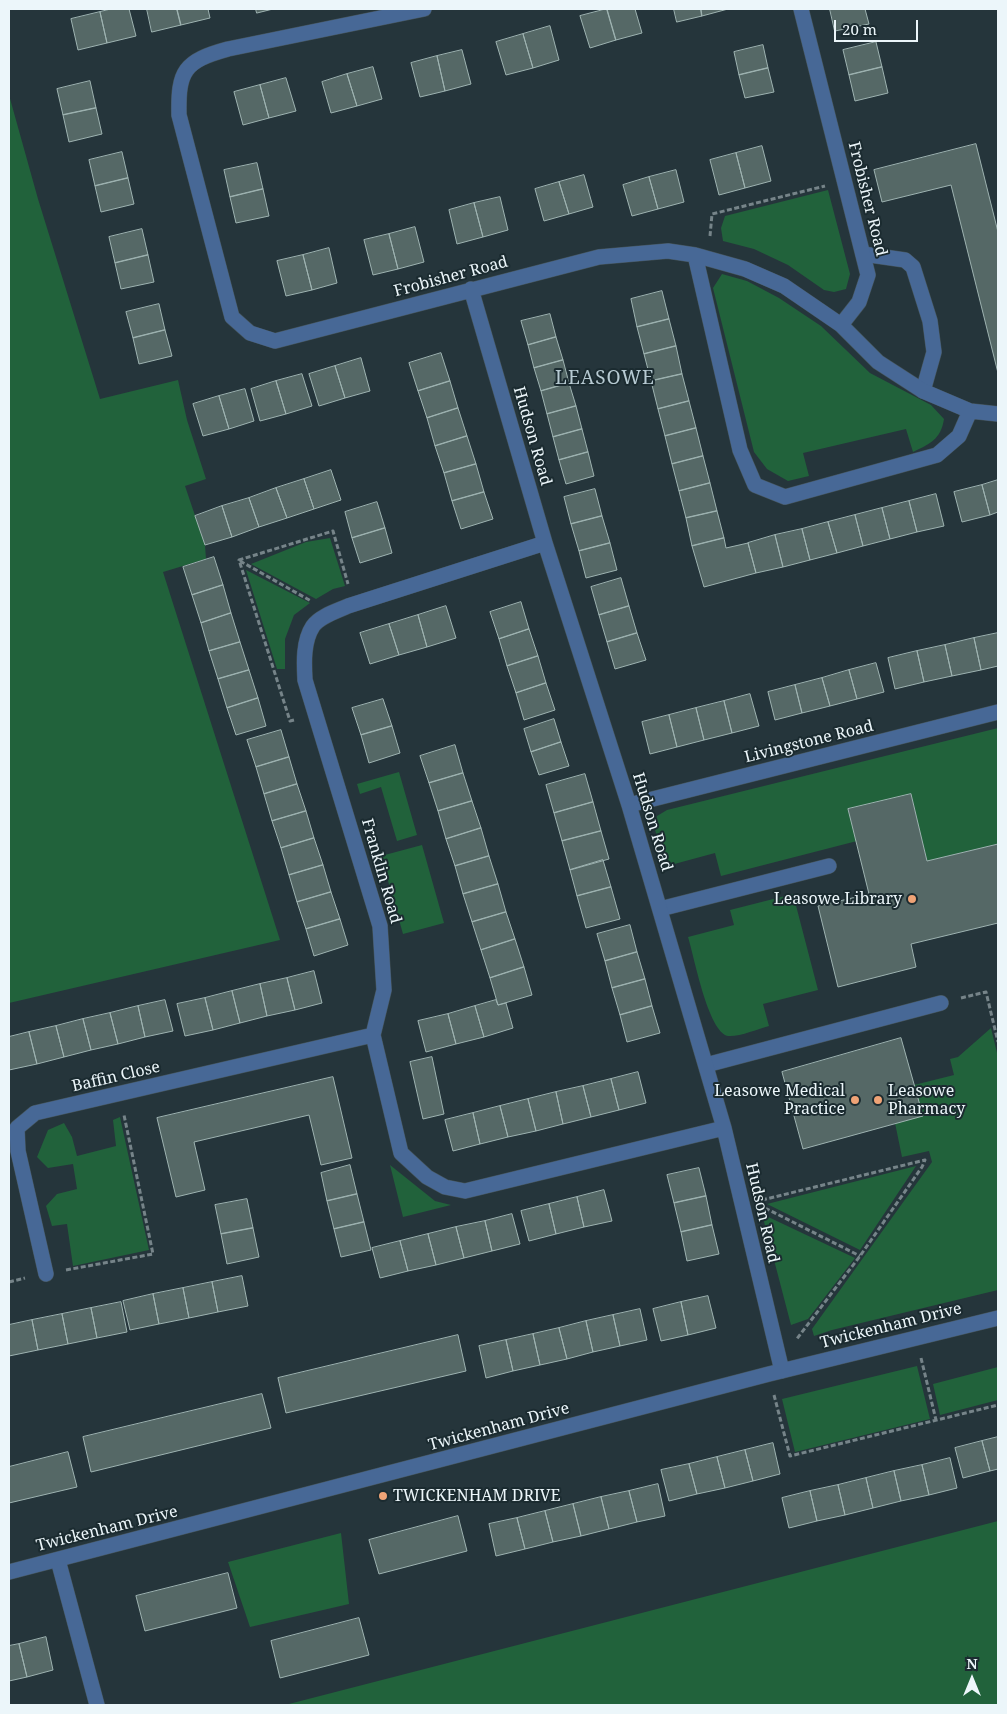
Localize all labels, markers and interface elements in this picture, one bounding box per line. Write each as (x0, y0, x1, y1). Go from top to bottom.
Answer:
scale bar (837, 10, 921, 42)
text: 20 m (842, 19, 877, 39)
street label: Frobisher Road (843, 140, 891, 258)
street label: Frobisher Road (392, 253, 510, 301)
district label: LEASOWE (554, 368, 656, 390)
street label: Hudson Road (509, 384, 555, 488)
street label: Livingstone Road (743, 717, 875, 767)
street label: Hudson Road (628, 770, 676, 874)
street label: Franklin Road (357, 816, 405, 926)
place label: Leasowe Library (774, 889, 902, 909)
marker: Leasowe Library (906, 893, 918, 905)
street label: Baffin Close (70, 1058, 162, 1096)
place label: Leasowe Medical Practice (714, 1081, 845, 1119)
place label: Leasowe Pharmacy (888, 1081, 965, 1119)
marker: Leasowe Medical Practice (849, 1094, 861, 1106)
marker: Leasowe Pharmacy (872, 1094, 884, 1106)
street label: Hudson Road (741, 1161, 783, 1265)
street label: Twickenham Drive (818, 1299, 964, 1353)
street label: Twickenham Drive (426, 1399, 572, 1455)
place label: TWICKENHAM DRIVE (393, 1486, 561, 1506)
marker: TWICKENHAM DRIVE (377, 1490, 389, 1502)
street label: Twickenham Drive (34, 1502, 180, 1556)
north arrow (947, 1654, 997, 1704)
text: N (966, 1654, 978, 1673)

